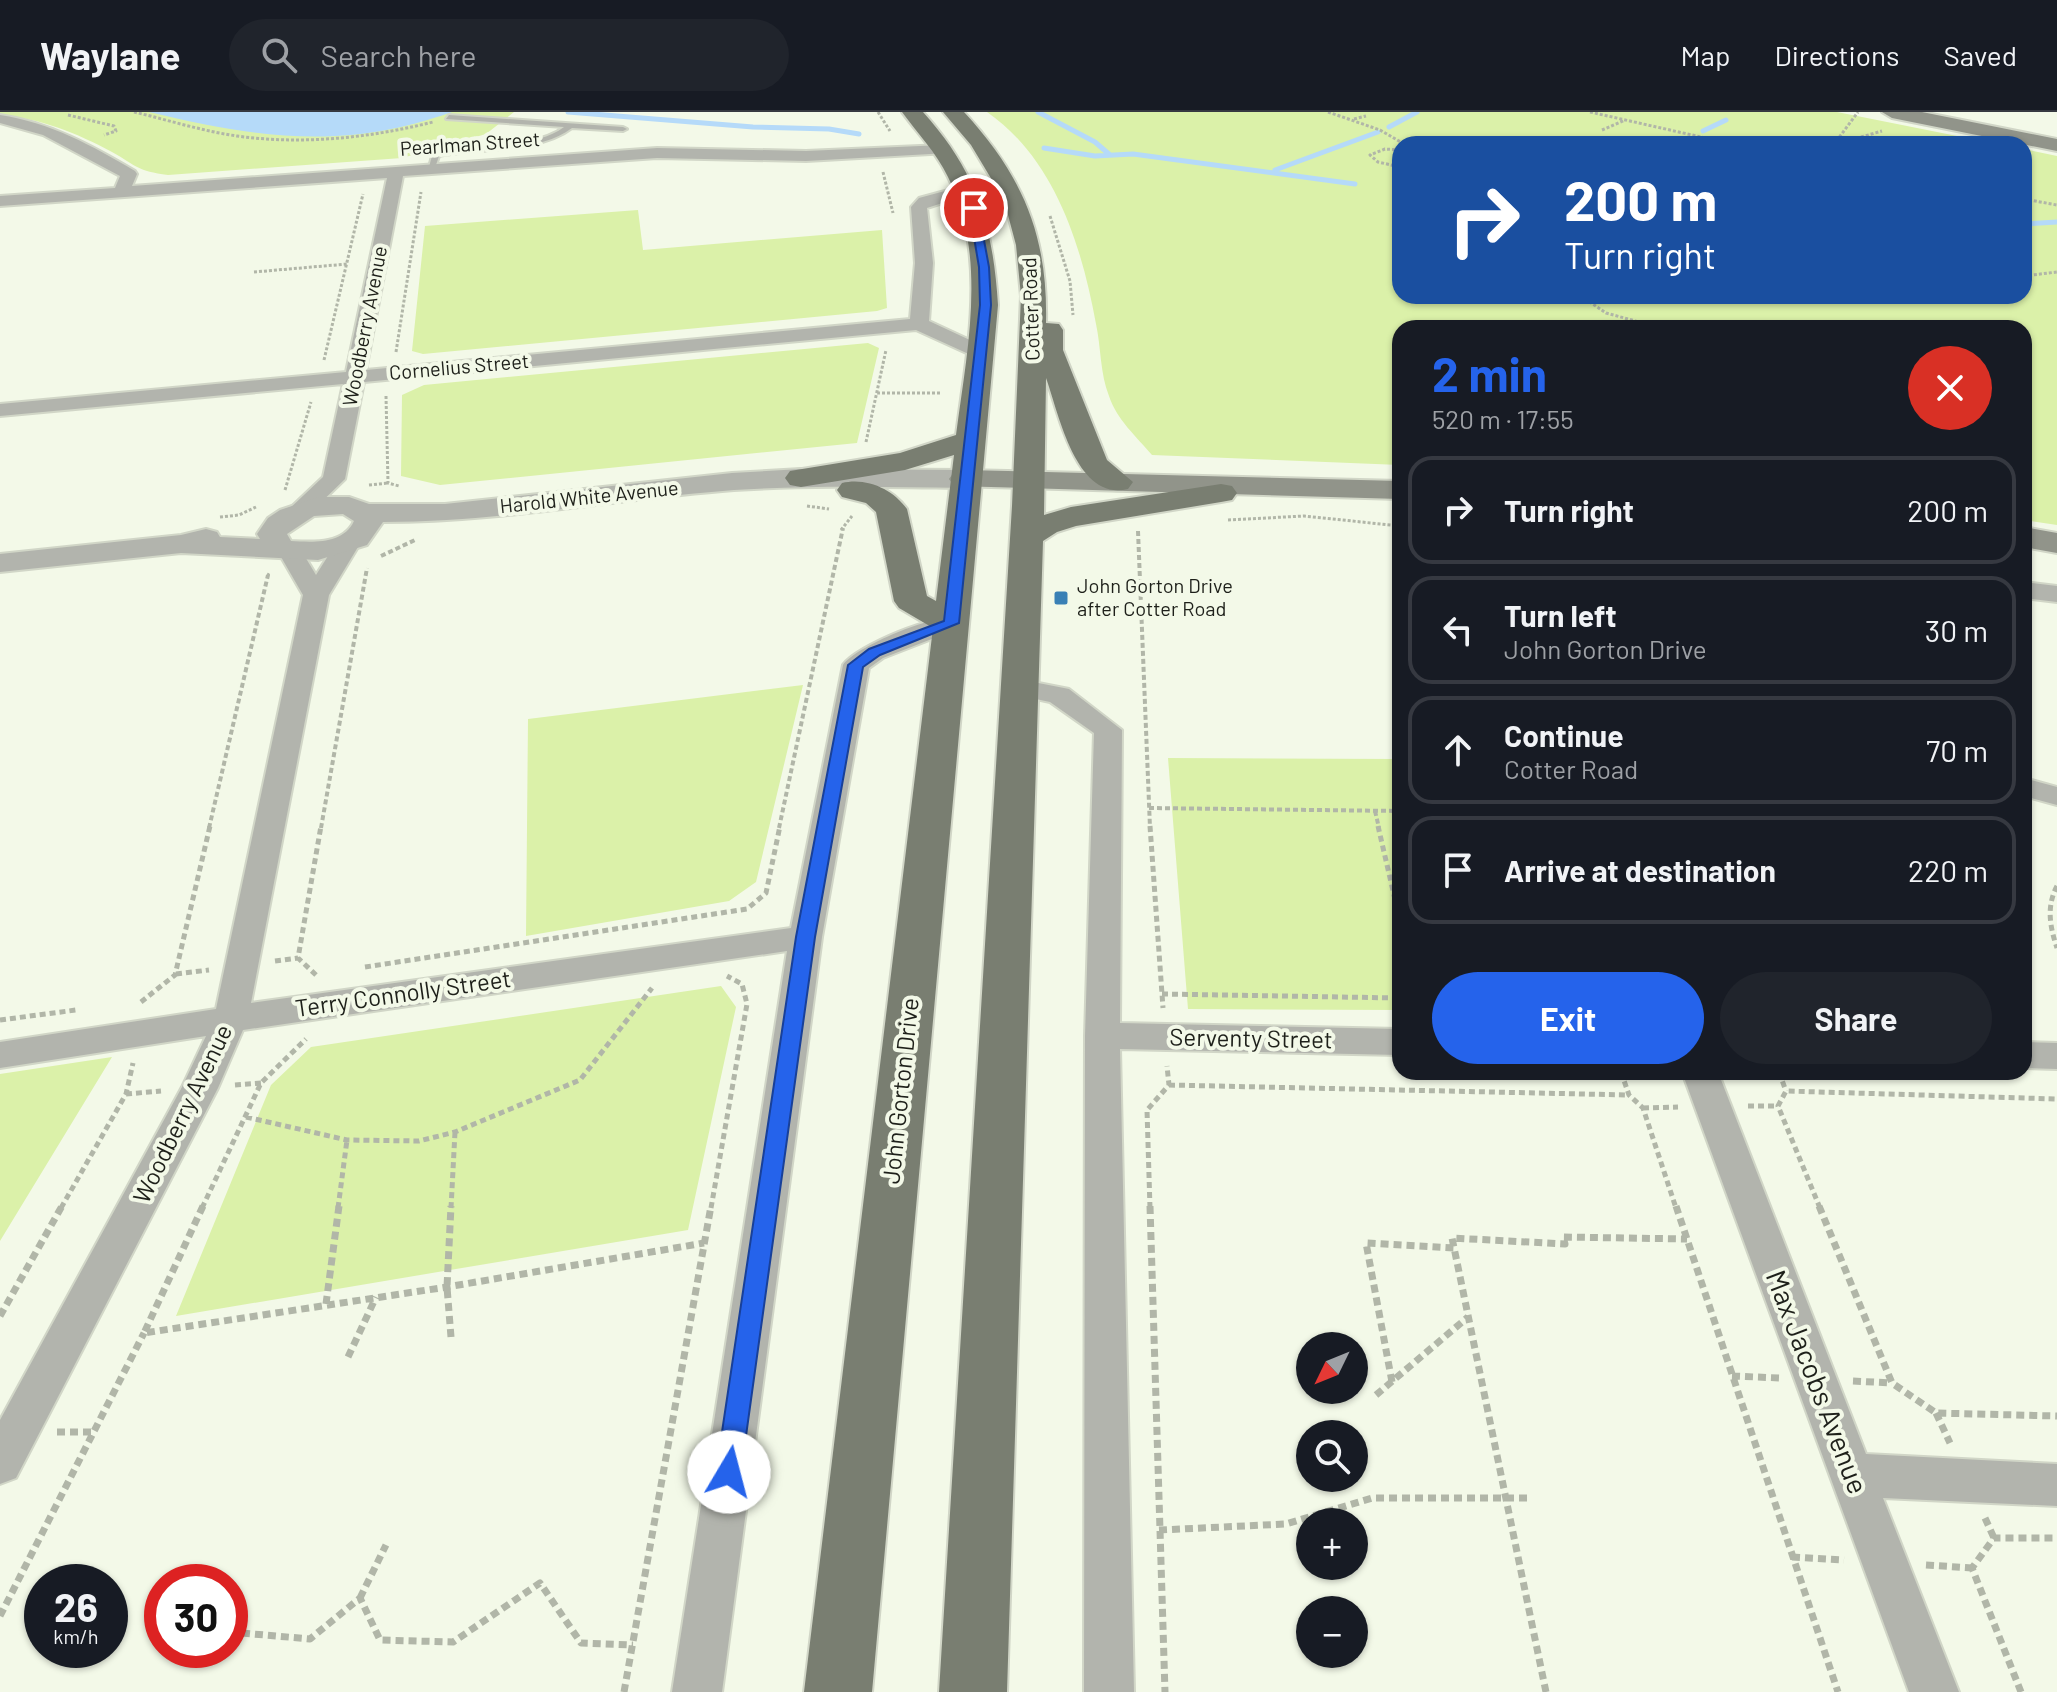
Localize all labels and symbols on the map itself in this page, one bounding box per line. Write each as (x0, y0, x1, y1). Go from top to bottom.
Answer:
street label: Pearlman Street (399, 126, 541, 160)
pin (940, 174, 1008, 242)
street label: Woodberry Avenue (337, 244, 391, 408)
street label: Cotter Road (1016, 257, 1044, 361)
street label: Cornelius Street (388, 348, 530, 384)
street label: Harold White Avenue (498, 475, 679, 517)
place label: John Gorton Drive after Cotter Road (1077, 573, 1233, 620)
marker: John Gorton Drive after Cotter Road (1052, 589, 1070, 607)
street label: Terry Connolly Street (293, 963, 513, 1022)
street label: John Gorton Drive (875, 996, 924, 1185)
street label: Woodberry Avenue (126, 1019, 237, 1207)
street label: Serventy Street (1169, 1022, 1333, 1053)
street label: Max Jacobs Avenue (1760, 1265, 1876, 1498)
north arrow (1296, 1332, 1368, 1404)
position arrow (687, 1430, 771, 1514)
speed limit sign: 30 (144, 1564, 248, 1668)

